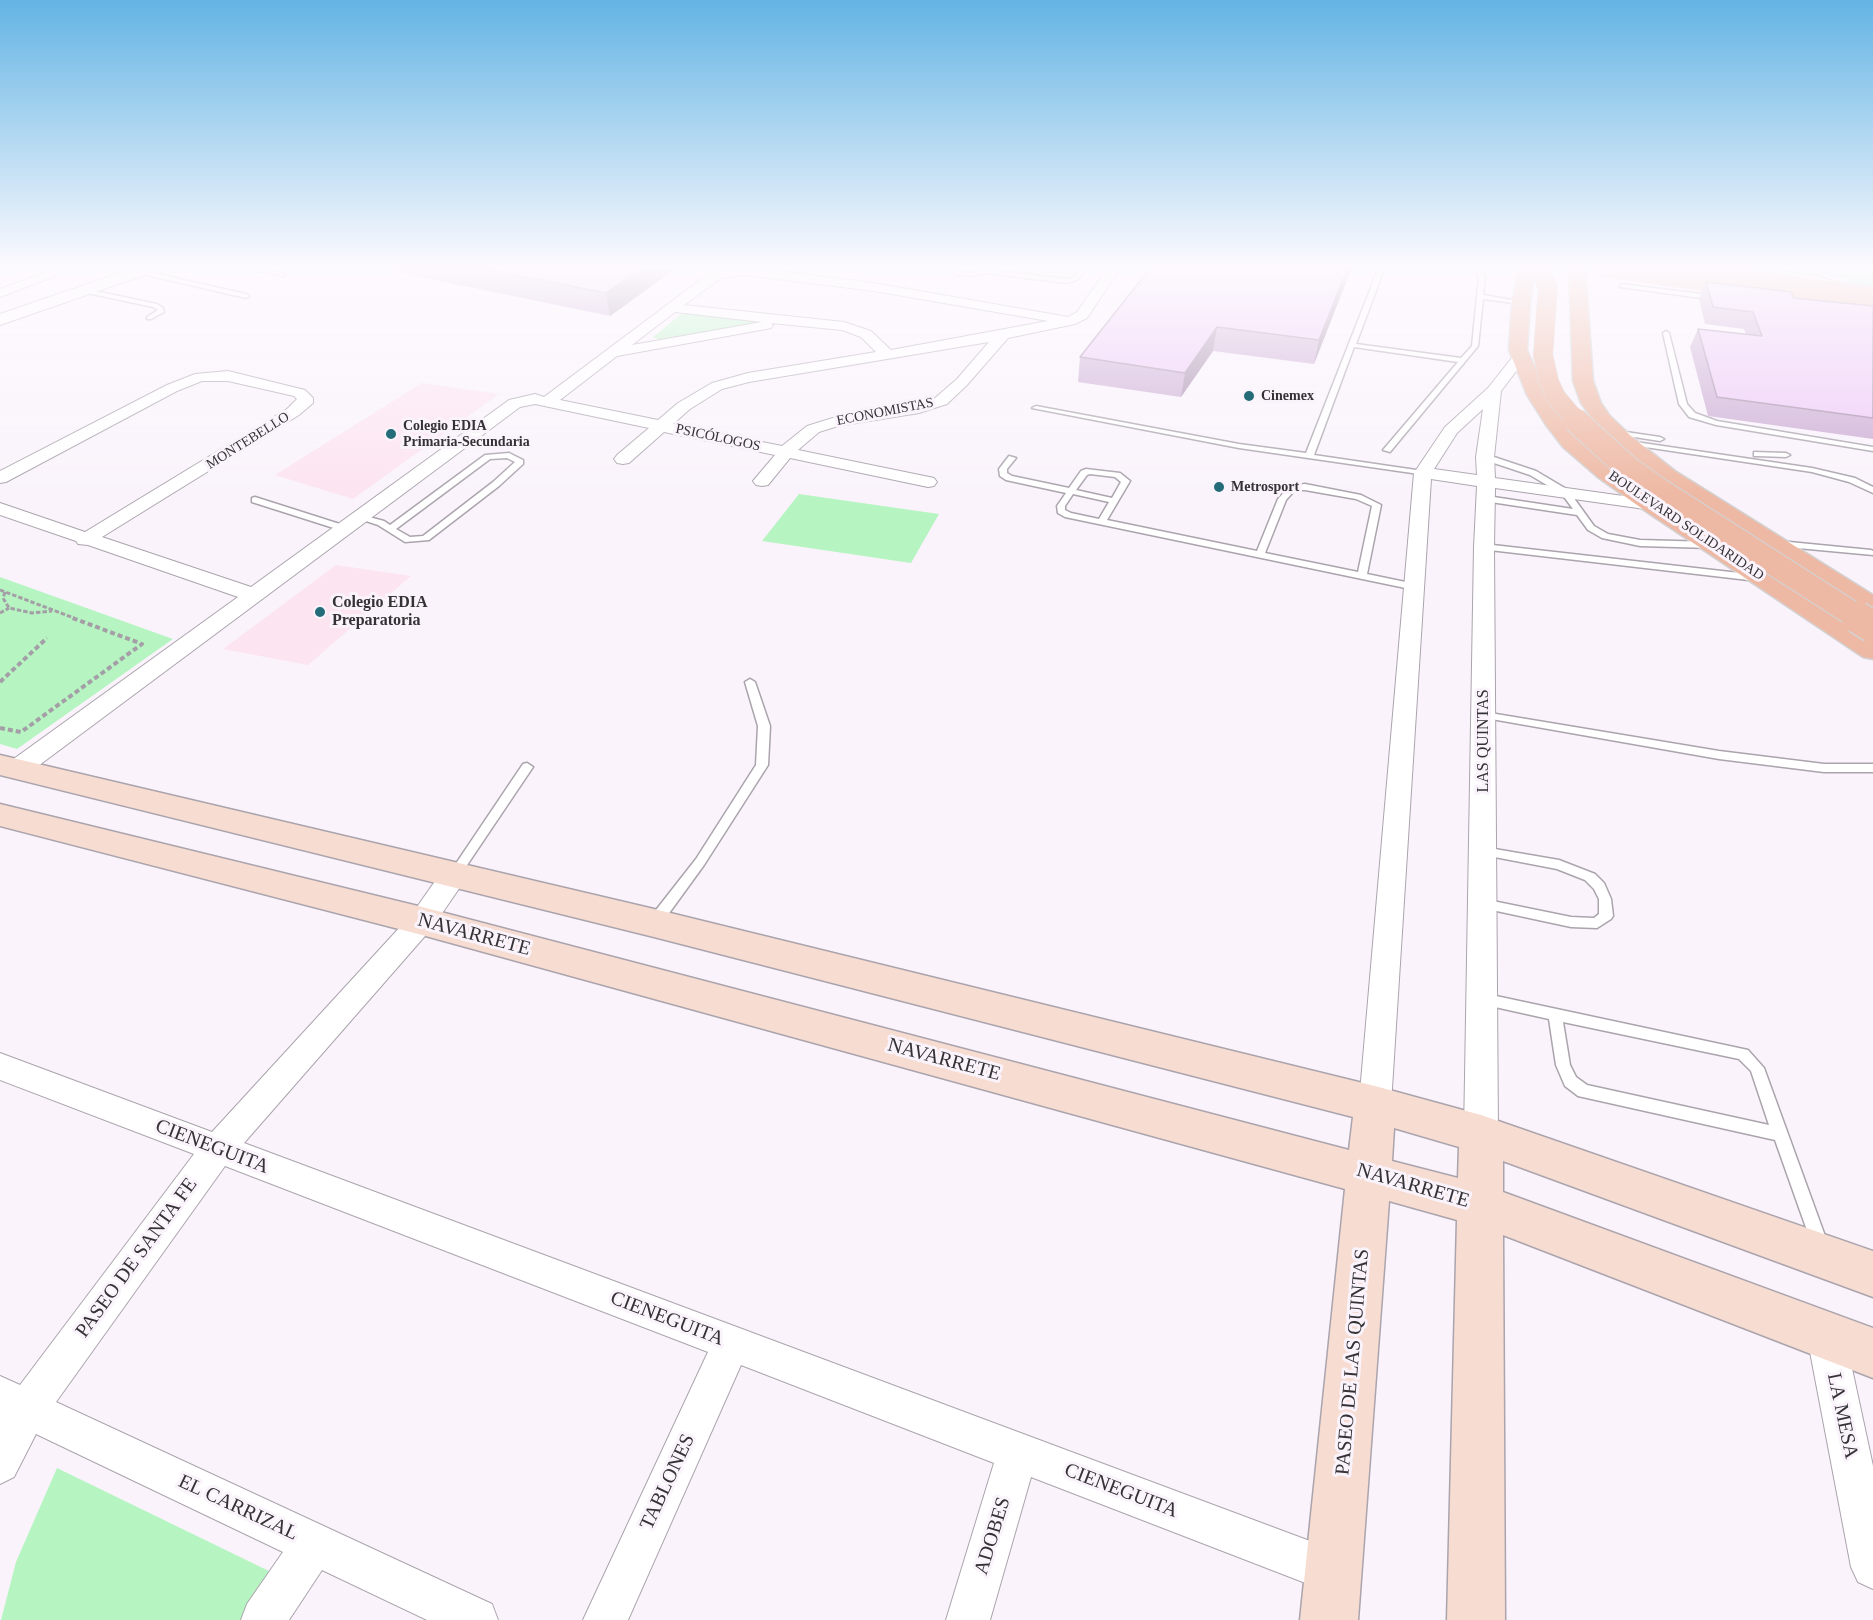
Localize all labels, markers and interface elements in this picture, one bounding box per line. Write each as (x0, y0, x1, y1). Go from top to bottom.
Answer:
place label: Cinemex (1261, 388, 1314, 404)
marker: Cinemex (1242, 389, 1256, 403)
street label: ECONOMISTAS (835, 394, 935, 430)
street label: MONTEBELLO (203, 409, 293, 473)
place label: Colegio EDIA Primaria-Secundaria (403, 418, 530, 450)
street label: PSICÓLOGOS (674, 421, 762, 455)
marker: Colegio EDIA Primaria-Secundaria (384, 427, 398, 441)
street label: BOULEVARD SOLIDARIDAD (1605, 468, 1767, 584)
place label: Metrosport (1231, 479, 1299, 495)
marker: Metrosport (1212, 480, 1226, 494)
place label: Colegio EDIA Preparatoria (332, 593, 428, 631)
marker: Colegio EDIA Preparatoria (313, 605, 327, 619)
street label: LAS QUINTAS (1474, 689, 1494, 793)
street label: NAVARRETE (415, 908, 533, 962)
street label: NAVARRETE (885, 1033, 1003, 1087)
street label: CIENEGUITA (152, 1114, 272, 1180)
street label: NAVARRETE (1354, 1158, 1472, 1214)
street label: PASEO DE SANTA FE (71, 1173, 203, 1343)
street label: PASEO DE LAS QUINTAS (1331, 1248, 1375, 1476)
street label: CIENEGUITA (607, 1286, 727, 1352)
street label: LA MESA (1821, 1371, 1863, 1461)
street label: TABLONES (635, 1430, 701, 1534)
street label: CIENEGUITA (1061, 1458, 1181, 1524)
street label: EL CARRIZAL (174, 1470, 302, 1546)
street label: ADOBES (970, 1494, 1016, 1578)

